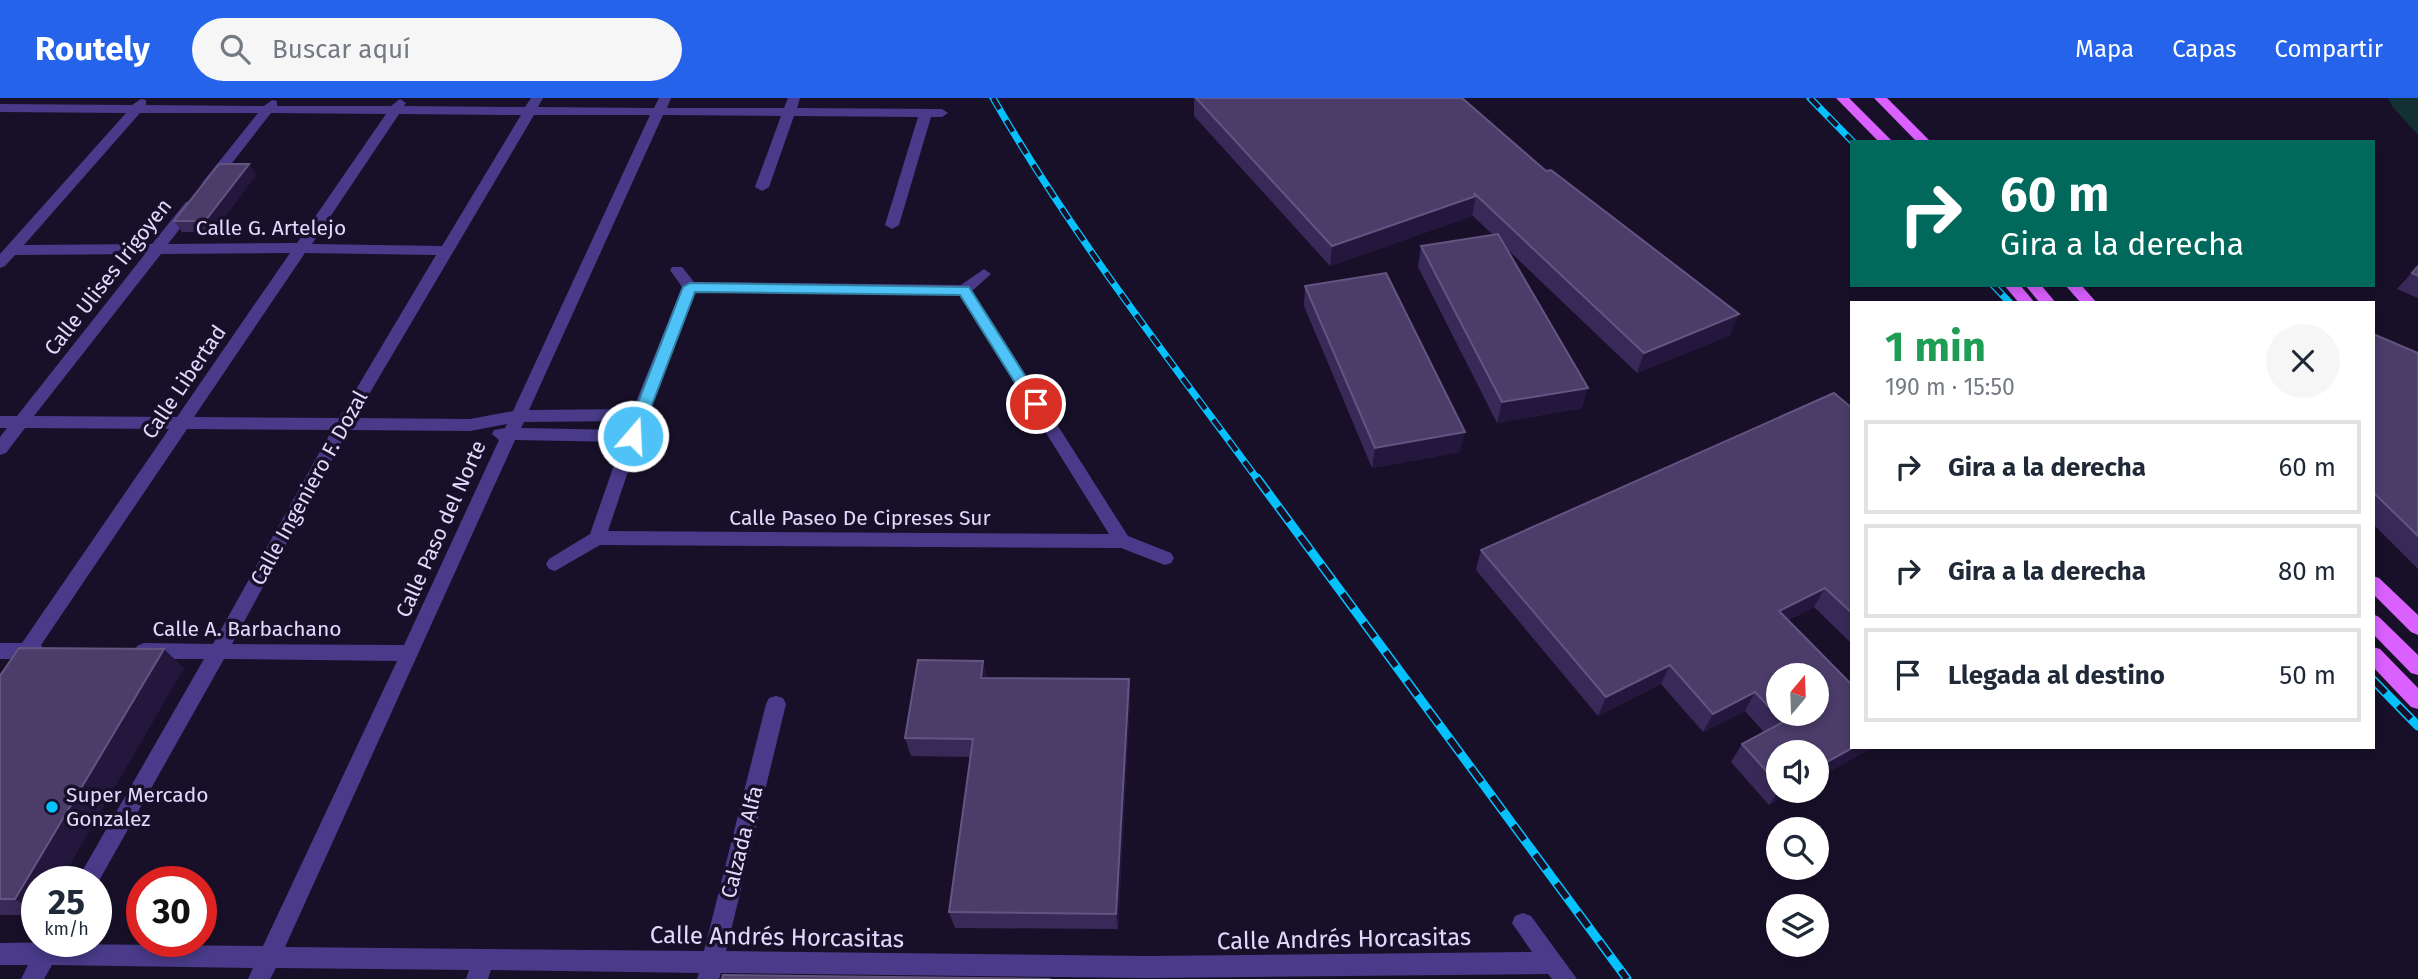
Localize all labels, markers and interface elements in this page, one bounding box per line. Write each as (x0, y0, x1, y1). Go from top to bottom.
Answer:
search box (192, 18, 682, 81)
text: Routely (35, 29, 150, 69)
icon: search (216, 30, 254, 68)
text: Buscar aquí (272, 34, 410, 65)
text: Mapa (2075, 35, 2134, 63)
text: Capas (2172, 35, 2236, 63)
text: Compartir (2274, 35, 2383, 63)
text: 60 m (2000, 165, 2109, 224)
icon: right (1885, 168, 1976, 259)
street label: Calle Ulises Irigoyen (39, 194, 177, 360)
street label: Calle G. Artelejo (196, 215, 346, 241)
text: Gira a la derecha (2000, 225, 2244, 263)
street label: Calle Libertad (136, 320, 232, 444)
text: 1 min (1885, 322, 1986, 372)
button: close (2266, 324, 2340, 398)
text: 190 m · 15:50 (1885, 373, 2015, 401)
pin (1006, 374, 1066, 434)
icon: arrive (1017, 385, 1055, 423)
street label: Calle Ingeniero F. Dozal (245, 386, 373, 590)
position arrow (596, 399, 670, 473)
street label: Calle Paso del Norte (390, 436, 492, 622)
icon: right (1889, 448, 1927, 486)
text: Gira a la derecha (1948, 452, 2146, 483)
text: 60 m (2278, 452, 2336, 483)
street label: Calle Paseo De Cipreses Sur (729, 505, 991, 531)
icon: right (1889, 552, 1927, 590)
text: Gira a la derecha (1948, 556, 2146, 587)
text: 80 m (2278, 556, 2336, 587)
street label: Calle A. Barbachano (152, 616, 342, 642)
icon: arrive (1889, 656, 1927, 694)
text: Llegada al destino (1948, 660, 2165, 691)
text: 50 m (2279, 660, 2336, 691)
north arrow (1766, 663, 1829, 726)
map controls (1766, 663, 1829, 957)
button: sound (1766, 740, 1829, 803)
place label: Super Mercado Gonzalez (66, 782, 209, 832)
street label: Calzada Alfa (715, 783, 769, 901)
marker: Super Mercado Gonzalez (44, 799, 60, 815)
button: search (1766, 817, 1829, 880)
speed limit sign: 30 (126, 866, 217, 957)
text: 25 (48, 881, 85, 923)
button: layers (1766, 894, 1829, 957)
text: km/h (44, 918, 89, 940)
street label: Calle Andrés Horcasitas (650, 921, 904, 953)
street label: Calle Andrés Horcasitas (1217, 923, 1471, 955)

